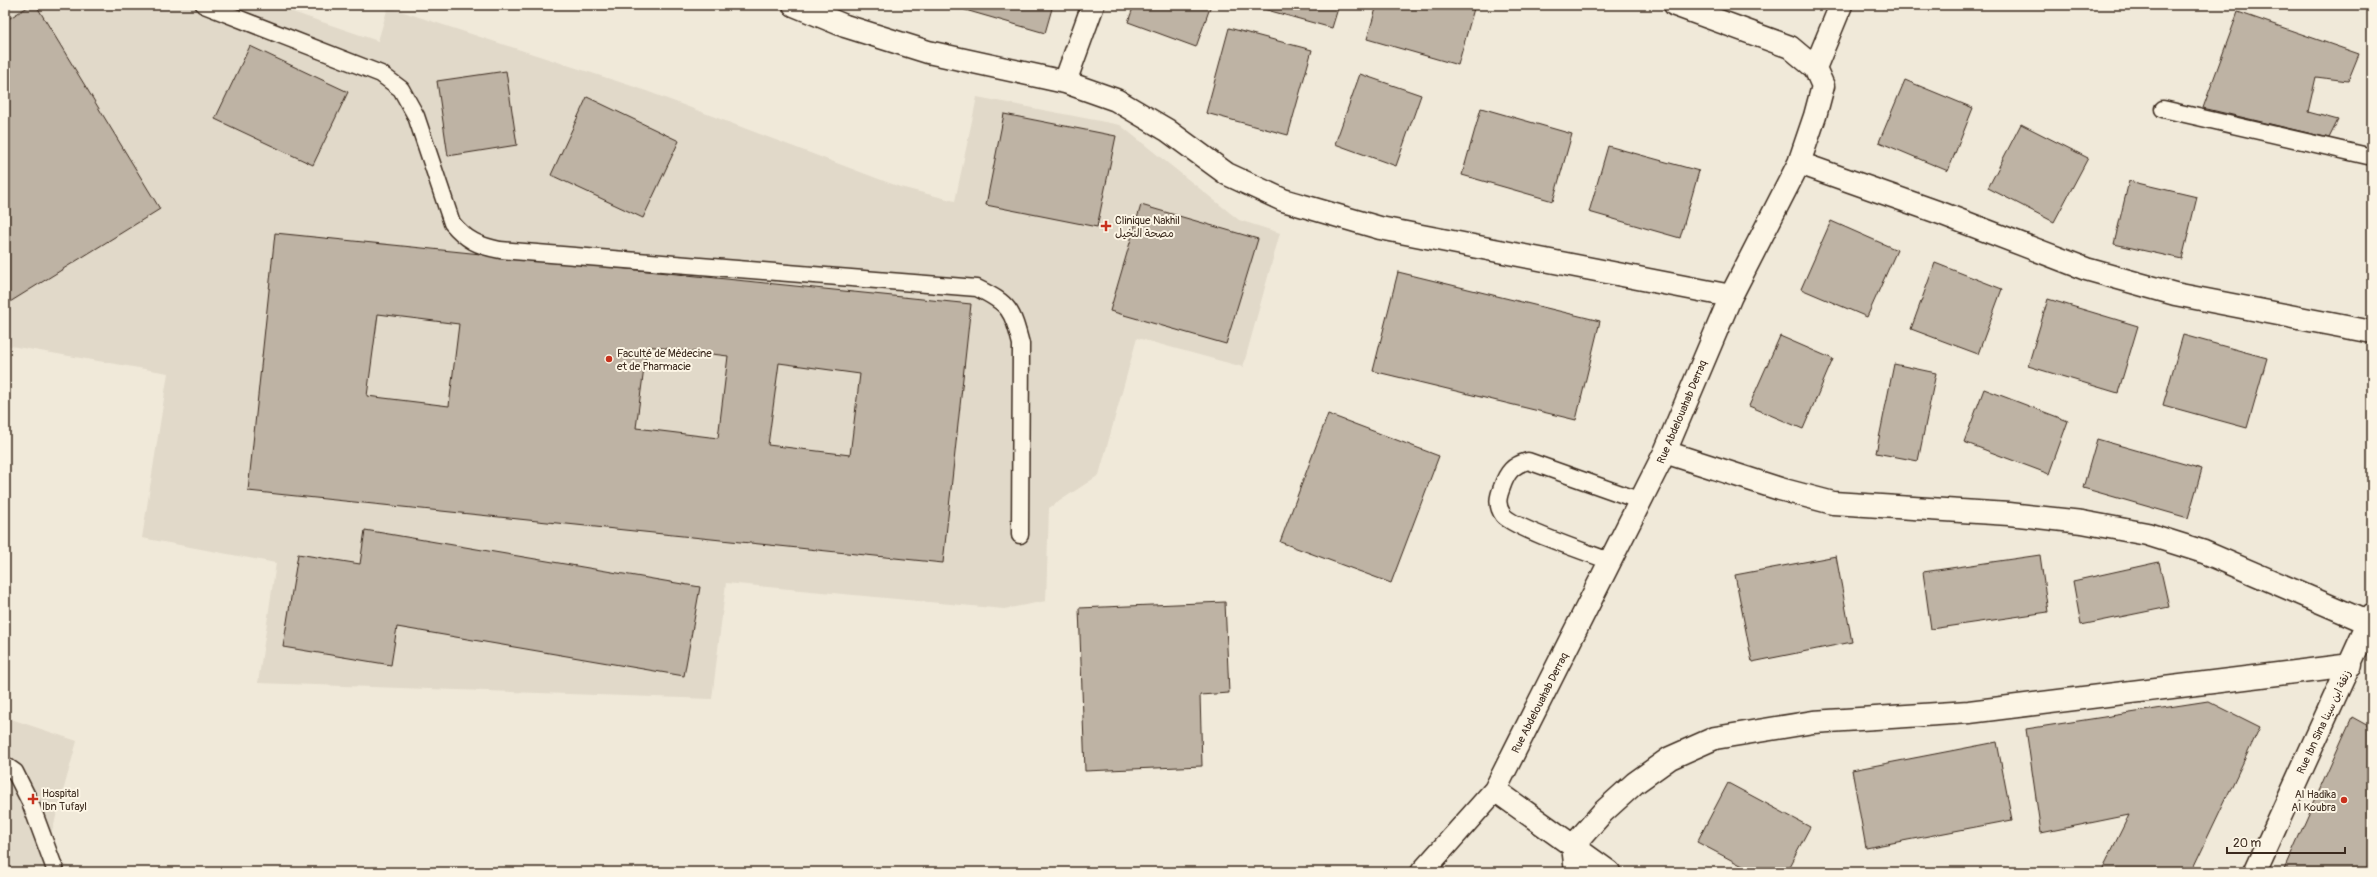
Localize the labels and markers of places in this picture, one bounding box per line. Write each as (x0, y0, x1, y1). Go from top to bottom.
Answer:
place label: Clinique Nakhil مصحة النخيل (1115, 214, 1180, 240)
marker: Clinique Nakhil مصحة النخيل (1100, 220, 1112, 232)
place label: Faculté de Médecine et de Pharmacie (617, 347, 712, 373)
marker: Faculté de Médecine et de Pharmacie (604, 354, 614, 364)
place label: Hospital Ibn Tufayl (42, 787, 87, 813)
place label: Al Hadika Al Koubra (2291, 788, 2336, 814)
marker: Hospital Ibn Tufayl (27, 793, 39, 805)
marker: Al Hadika Al Koubra (2339, 795, 2349, 805)

